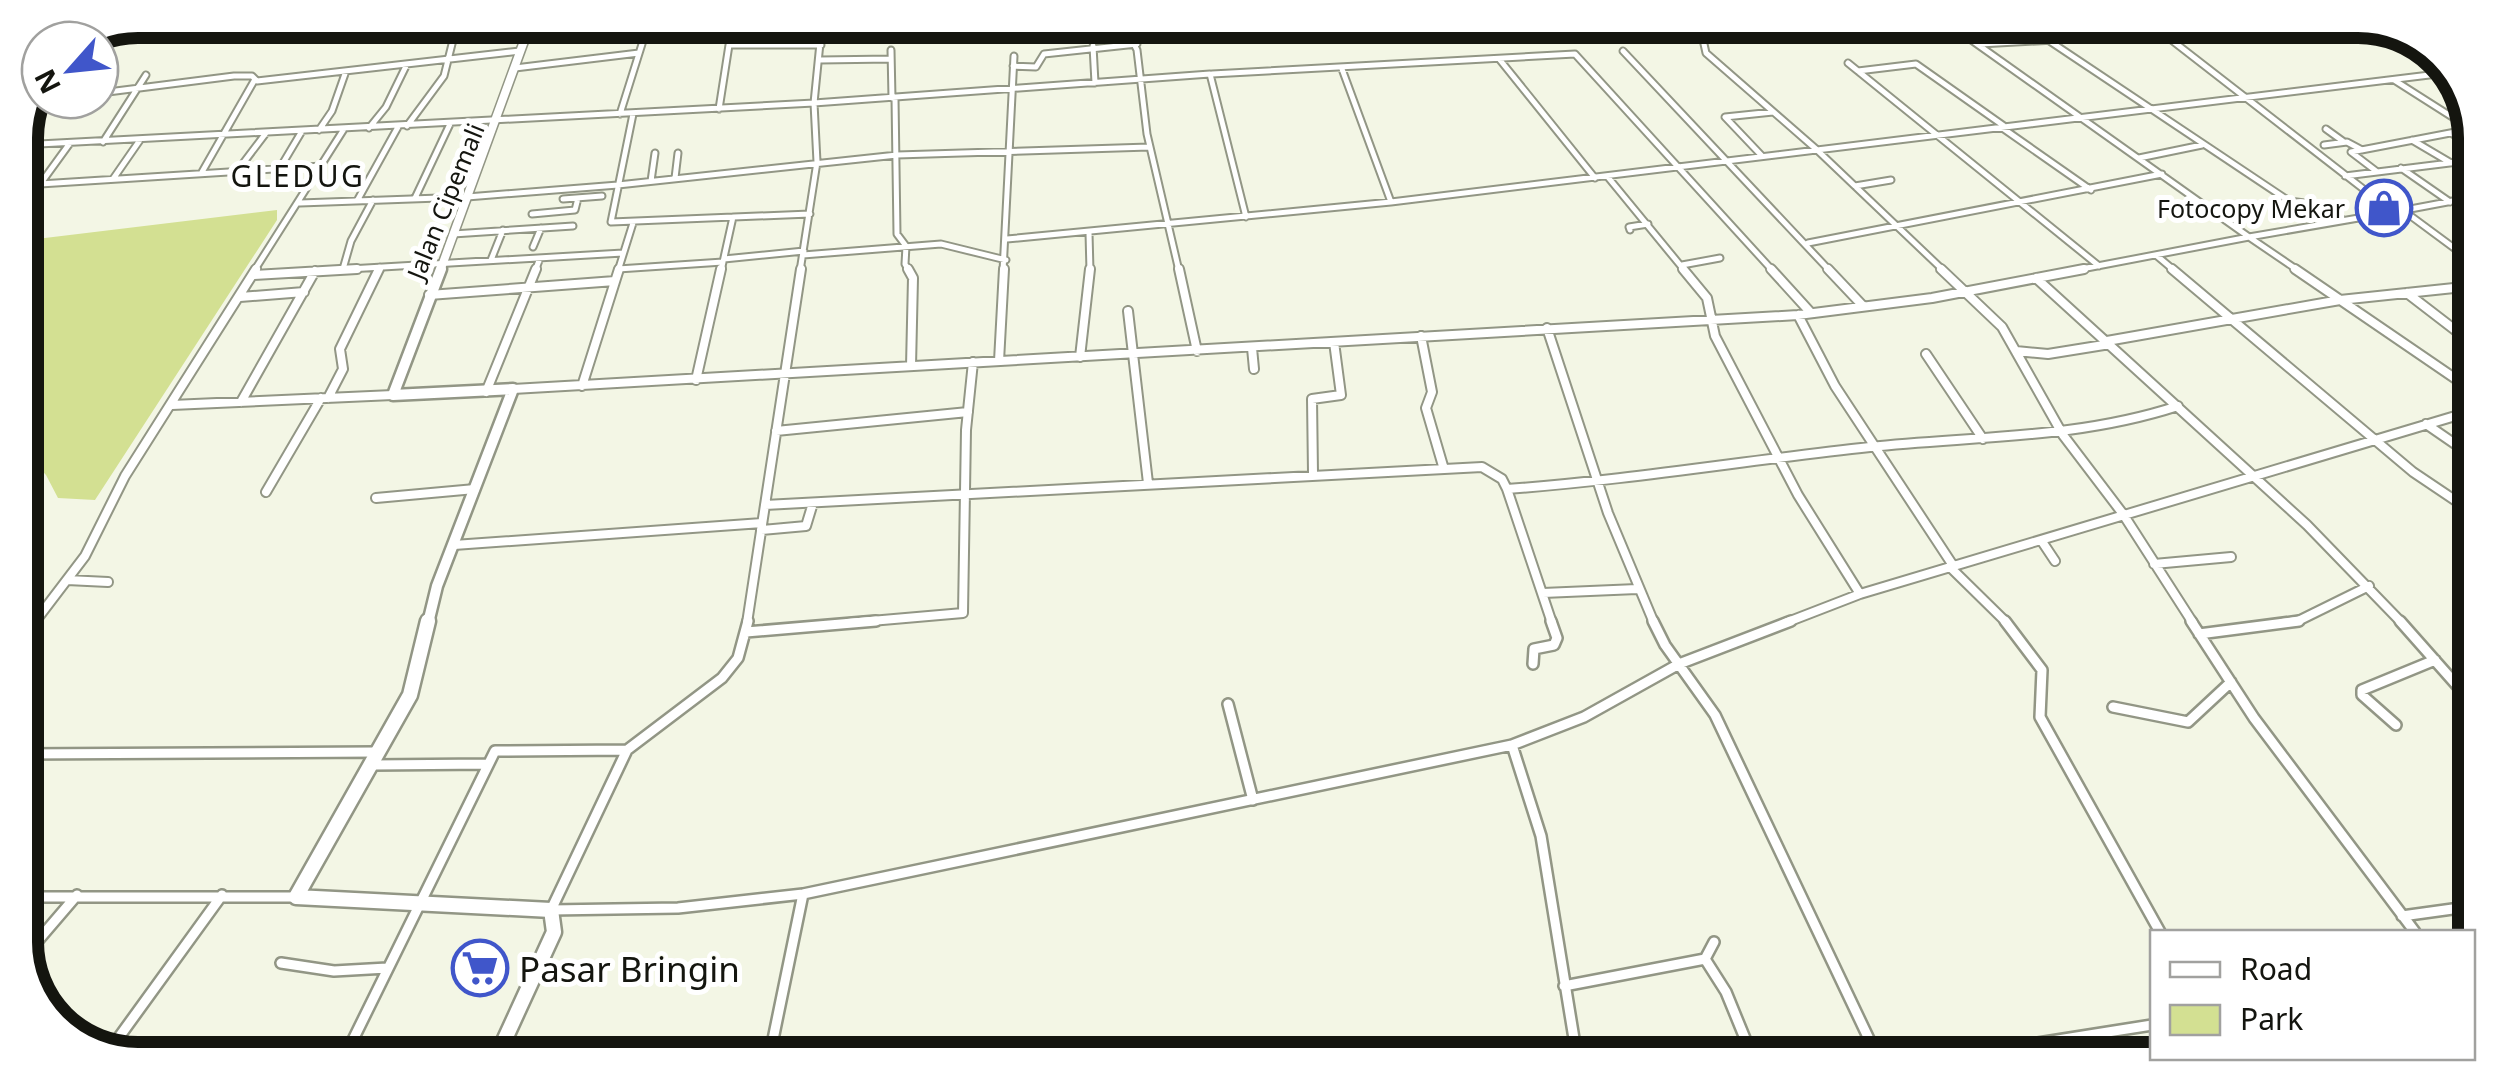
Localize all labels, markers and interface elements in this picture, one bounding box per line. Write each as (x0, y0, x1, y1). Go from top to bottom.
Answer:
north arrow (20, 20, 120, 120)
text: N (25, 63, 69, 101)
street label: Jalan Cipemali (398, 118, 492, 286)
district label: GLEDUG (231, 155, 365, 196)
shop icon: Fotocopy Mekar (2354, 178, 2414, 238)
place label: Fotocopy Mekar (2157, 191, 2345, 225)
legend (2150, 930, 2475, 1060)
supermarket icon: Pasar Bringin (450, 938, 510, 998)
place label: Pasar Bringin (519, 945, 740, 992)
text: Road (2240, 948, 2312, 989)
text: Park (2240, 998, 2303, 1039)

